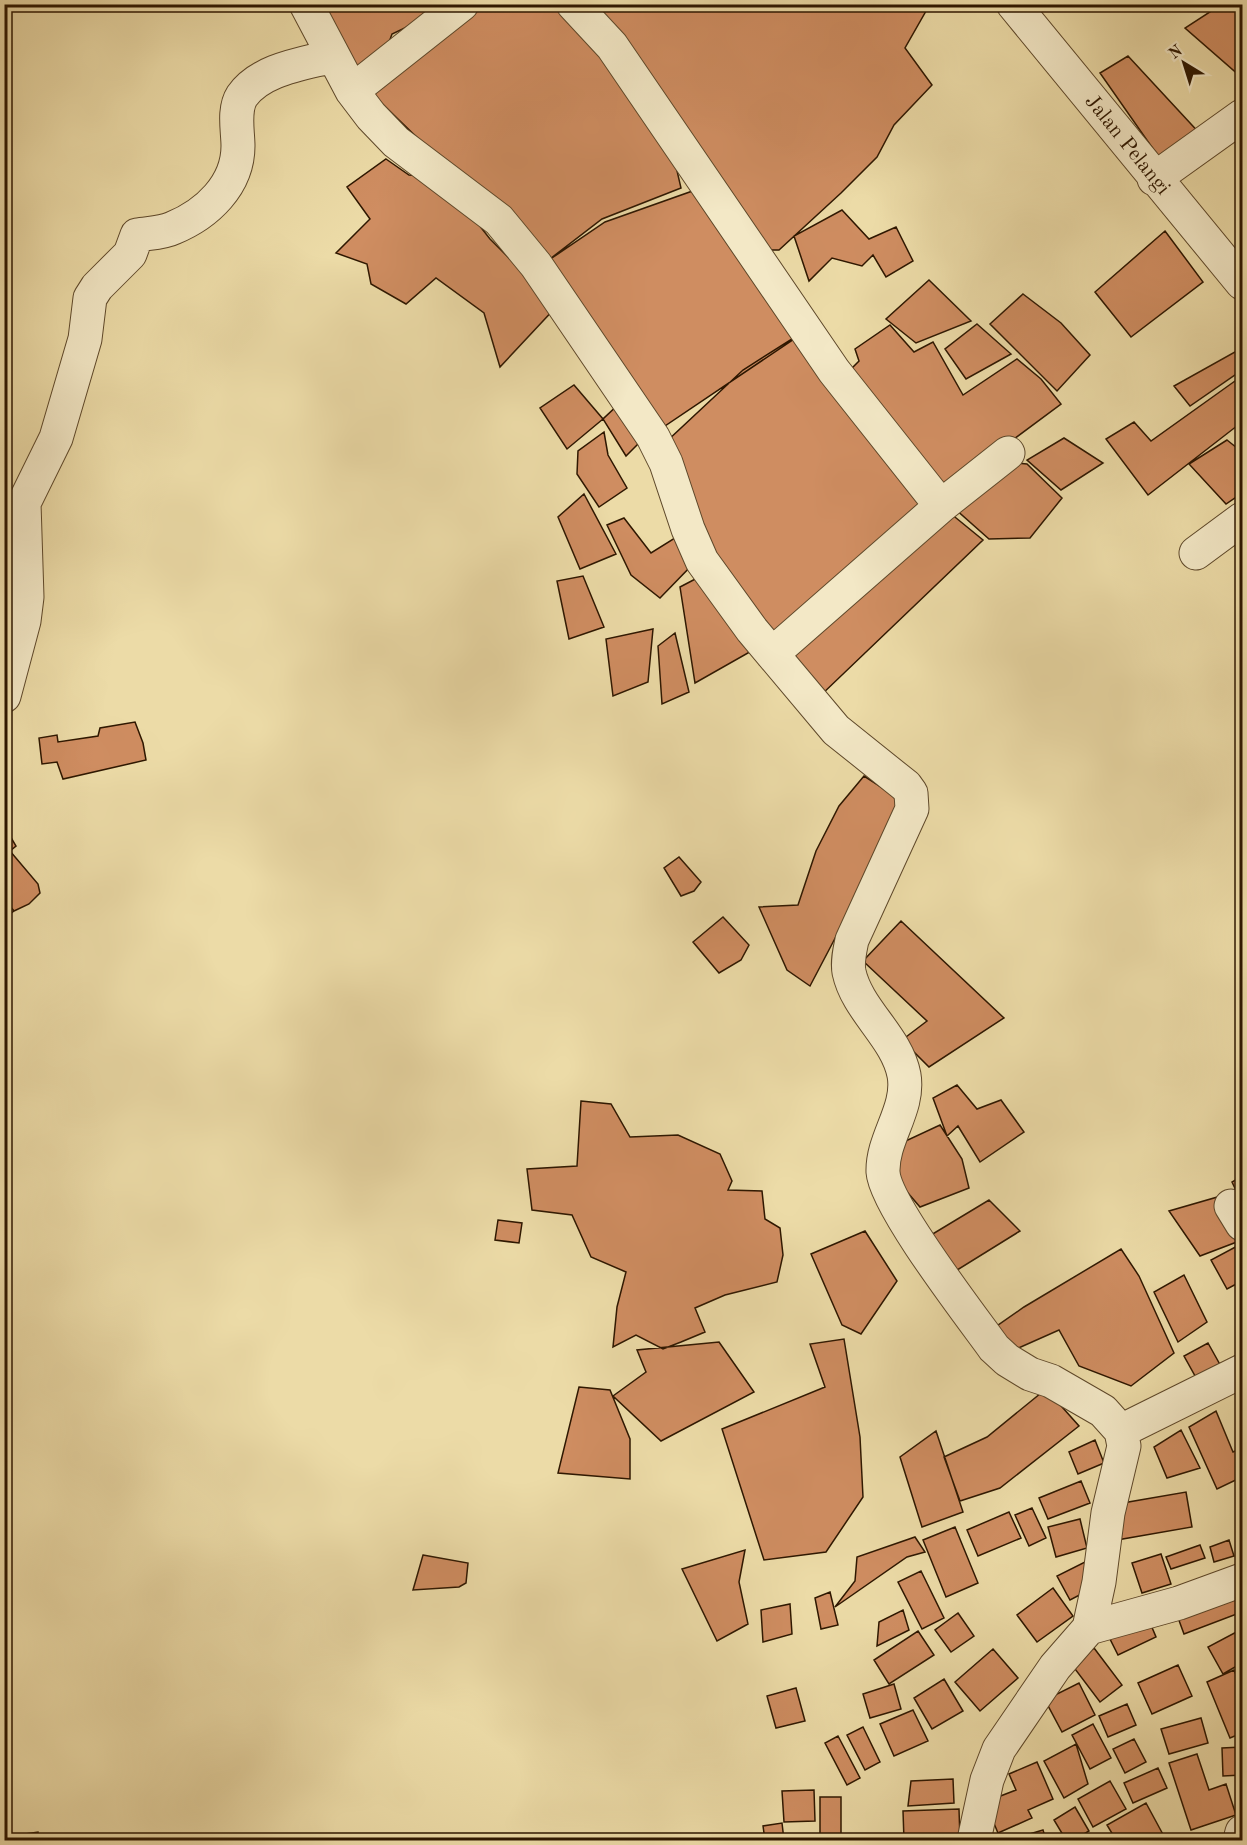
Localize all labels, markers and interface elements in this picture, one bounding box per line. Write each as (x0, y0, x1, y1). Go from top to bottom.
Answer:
north arrow (1154, 33, 1214, 93)
text: N (1166, 42, 1186, 63)
street label: Jalan Pelangi (1080, 91, 1174, 199)

